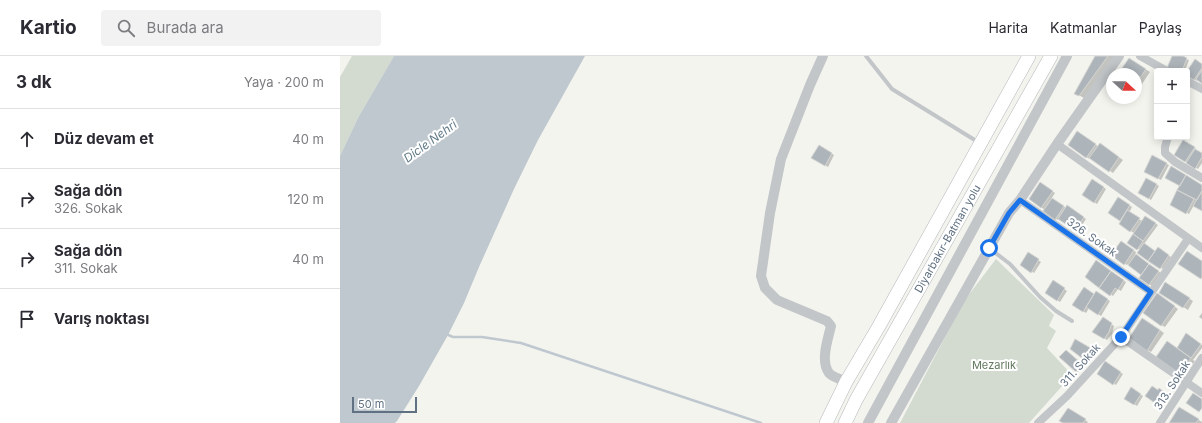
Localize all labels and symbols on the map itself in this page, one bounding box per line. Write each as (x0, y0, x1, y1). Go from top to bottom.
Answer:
north arrow (1106, 68, 1142, 104)
water label: Dicle Nehri (400, 116, 460, 165)
street label: Diyarbakır-Batman yolu (911, 182, 984, 295)
street label: 326. Sokak (1064, 215, 1120, 259)
route start (980, 239, 998, 257)
route end (1112, 328, 1130, 346)
street label: 311. Sokak (1057, 340, 1103, 390)
park label: Mezarlık (972, 358, 1016, 372)
street label: 313. Sokak (1151, 358, 1193, 412)
scale bar (352, 395, 417, 414)

